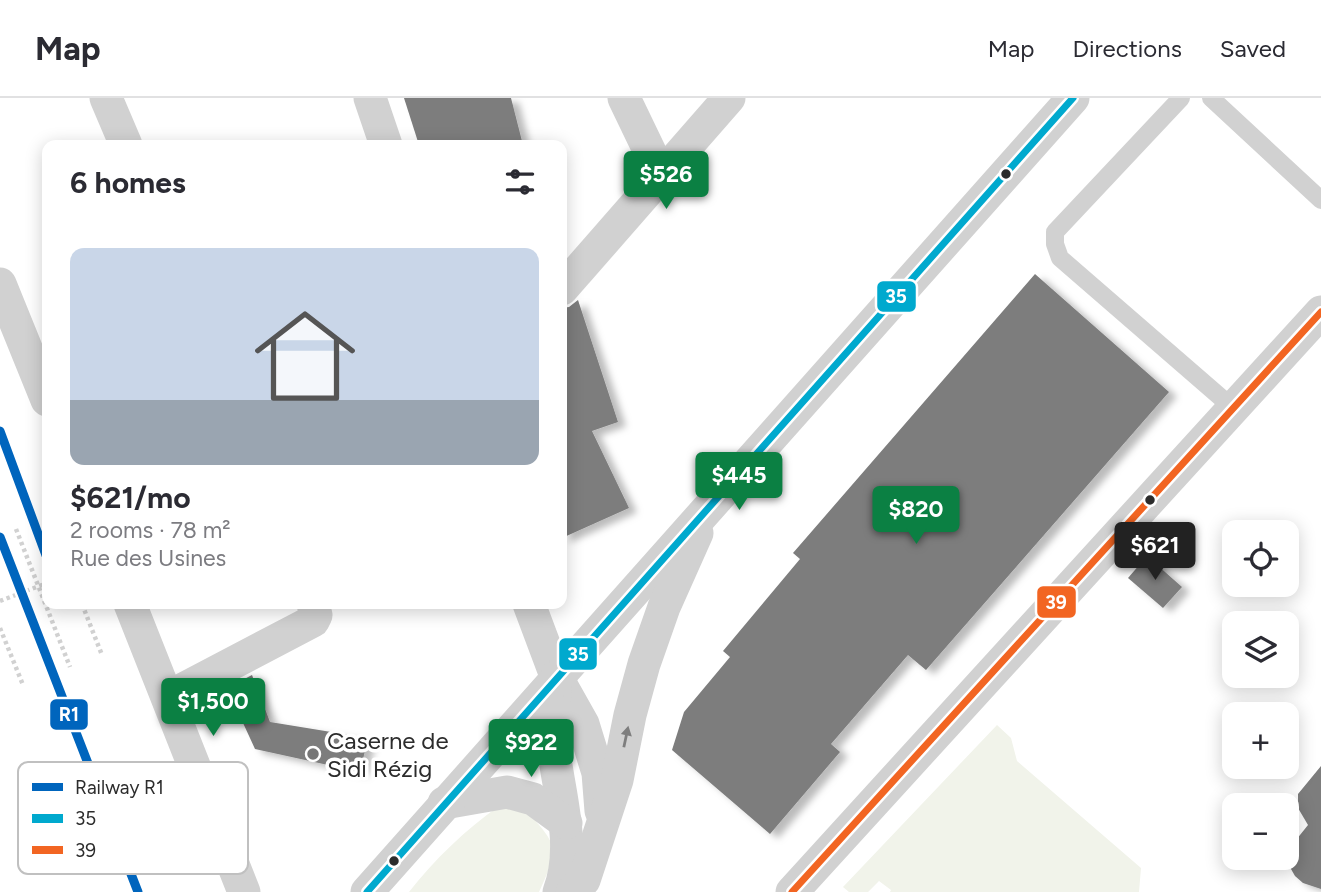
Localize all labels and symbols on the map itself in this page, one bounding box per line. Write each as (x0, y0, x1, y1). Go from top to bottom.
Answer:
pin: $526 (625, 152, 707, 211)
unlabelled marker (999, 167, 1013, 181)
line badge: 35 (876, 280, 917, 313)
text: 35 (885, 285, 907, 308)
pin: $445 (698, 452, 780, 512)
pin: $820 (875, 486, 957, 546)
unlabelled marker (1143, 493, 1157, 507)
pin: $621 (1114, 522, 1196, 582)
line badge: 39 (1036, 585, 1077, 619)
text: 39 (1045, 591, 1067, 614)
line badge: 35 (558, 637, 598, 671)
text: 35 (567, 643, 589, 666)
pin: $1,500 (156, 678, 270, 738)
line badge: R1 (49, 698, 89, 731)
text: R1 (59, 703, 79, 726)
pin: $922 (490, 720, 572, 779)
place label: Caserne de Sidi Rézig (327, 726, 449, 783)
one-way arrow (621, 726, 632, 748)
marker: Caserne de Sidi Rézig (305, 746, 321, 762)
legend (18, 762, 248, 874)
text: Railway R1 (75, 776, 164, 799)
text: 35 (75, 807, 96, 830)
text: 39 (75, 839, 96, 862)
unlabelled marker (387, 854, 401, 868)

